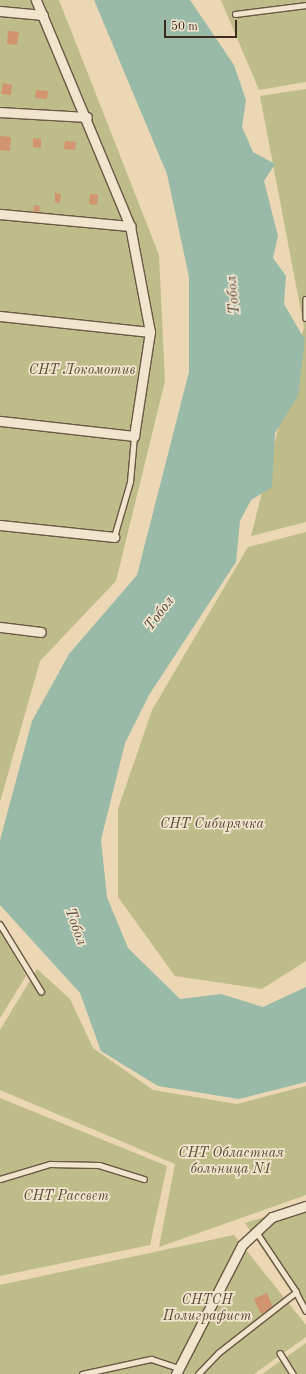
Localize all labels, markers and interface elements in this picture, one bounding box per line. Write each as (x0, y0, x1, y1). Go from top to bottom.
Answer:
scale bar (166, 12, 239, 38)
text: 50 m (171, 21, 198, 33)
water label: Тобол (223, 275, 245, 315)
park label: СНТ Локомотив (29, 362, 135, 378)
water label: Тобол (141, 593, 179, 635)
park label: СНТ Сибирячка (160, 816, 264, 832)
water label: Тобол (60, 906, 90, 948)
park label: СНТ Областная больница N1 (178, 1145, 284, 1178)
park label: СНТ Рассвет (23, 1188, 109, 1204)
park label: СНТСН Полиграфист (163, 1292, 251, 1324)

